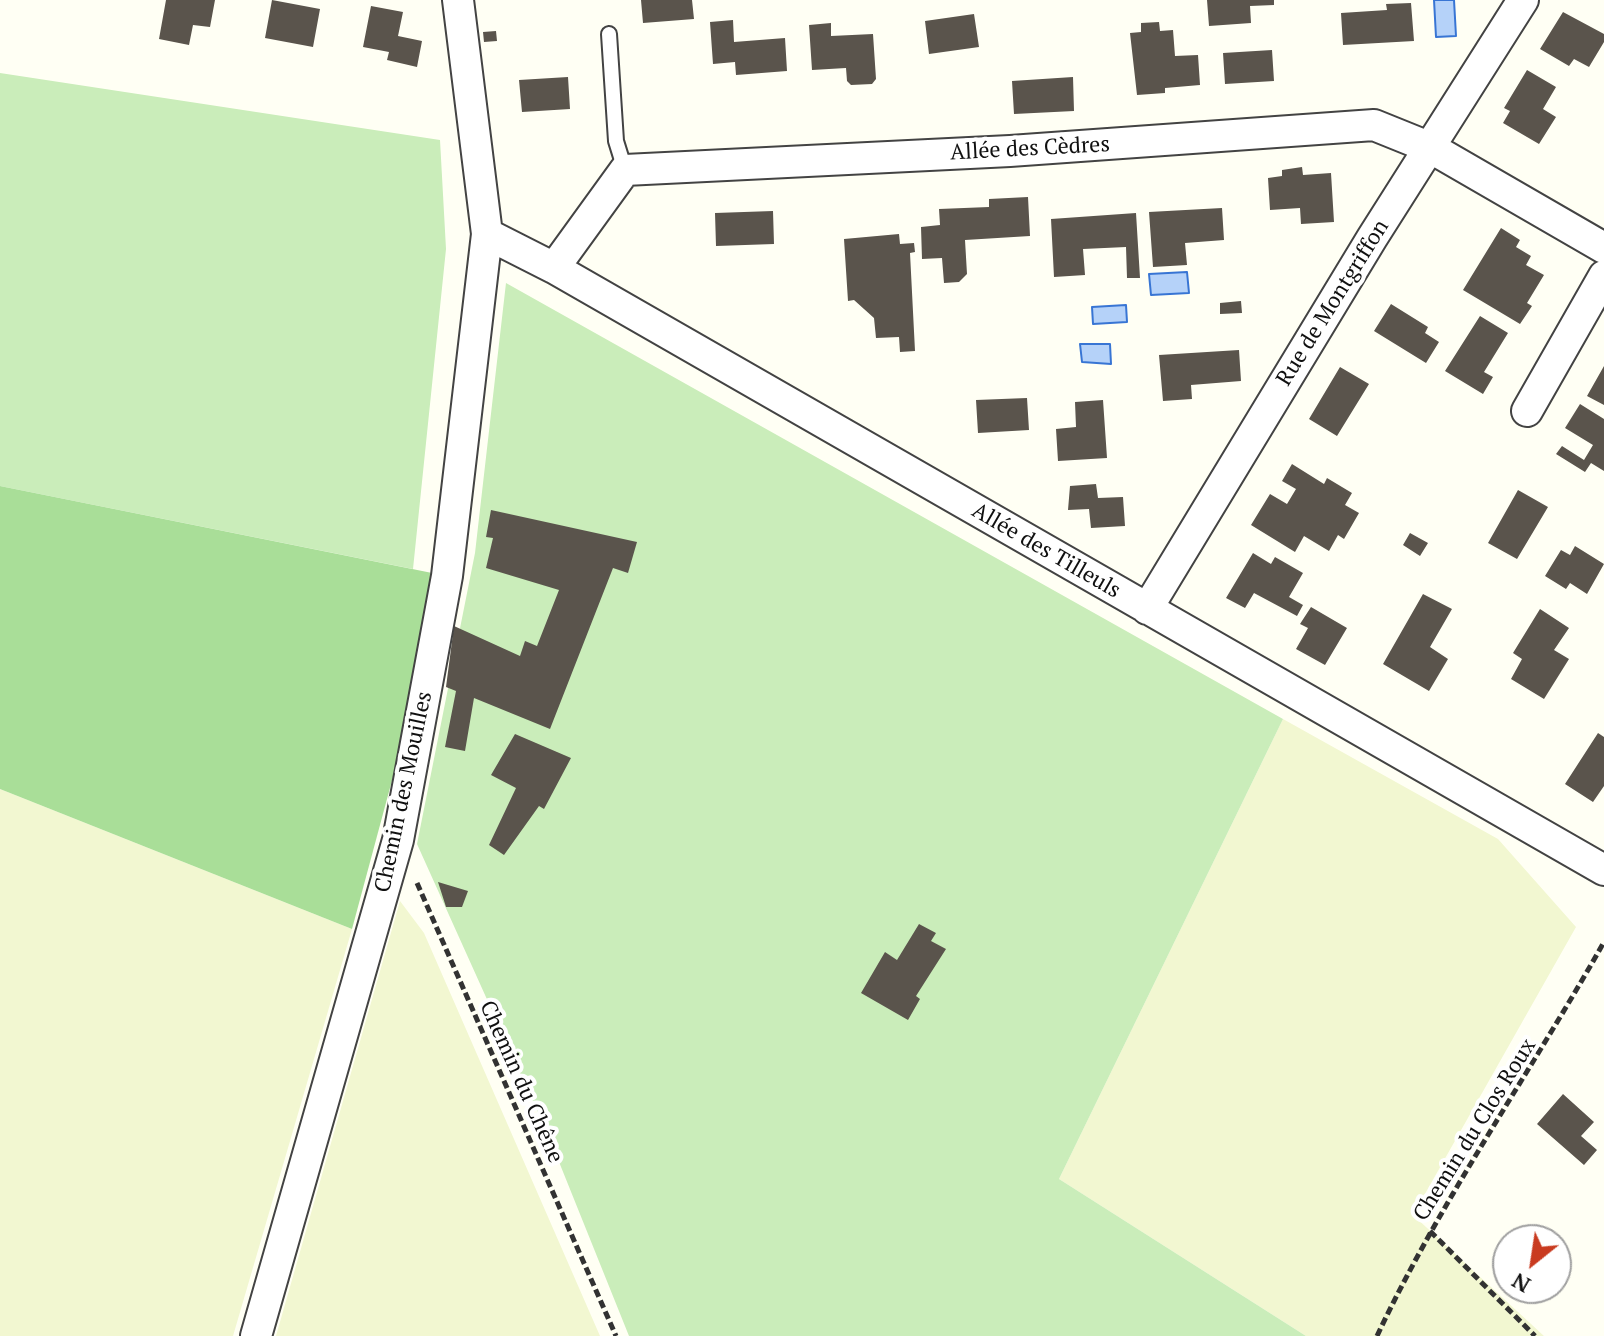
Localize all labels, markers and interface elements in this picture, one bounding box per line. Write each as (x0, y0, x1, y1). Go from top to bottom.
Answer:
street label: Allée des Cèdres (949, 132, 1111, 166)
street label: Rue de Montgriffon (1271, 215, 1395, 391)
street label: Allée des Tilleuls (967, 498, 1125, 604)
street label: Chemin des Mouilles (370, 689, 438, 895)
street label: Chemin du Chêne (473, 997, 569, 1167)
street label: Chemin du Clos Roux (1408, 1034, 1542, 1226)
north arrow (1492, 1224, 1572, 1304)
text: N (1506, 1267, 1535, 1300)

